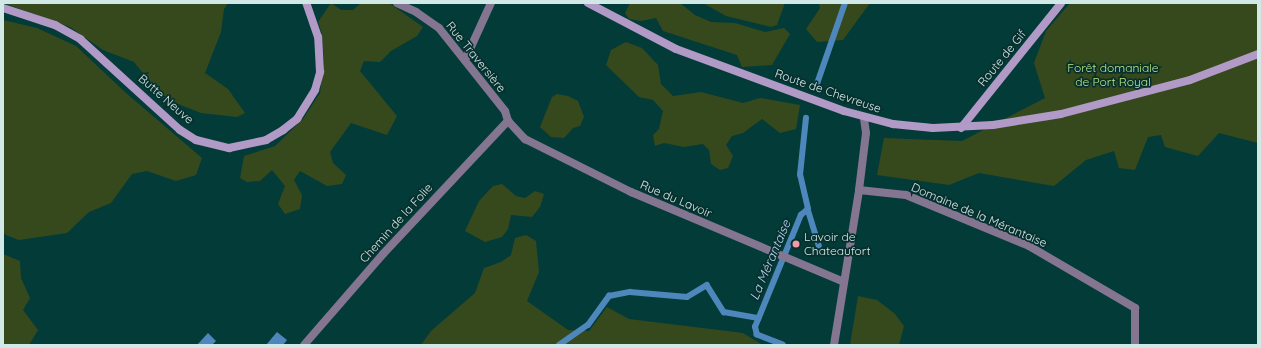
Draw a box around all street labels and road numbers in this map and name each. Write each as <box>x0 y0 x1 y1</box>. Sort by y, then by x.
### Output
street label: Rue Traversière <box>443 19 509 95</box>
street label: Route de Gif <box>975 27 1029 89</box>
street label: Route de Chevreuse <box>773 66 883 116</box>
street label: Butte Neuve <box>136 71 196 127</box>
street label: Rue du Lavoir <box>638 177 714 221</box>
street label: Chemin de la Folie <box>357 180 435 266</box>
street label: Domaine de la Mérantaise <box>909 180 1049 250</box>

